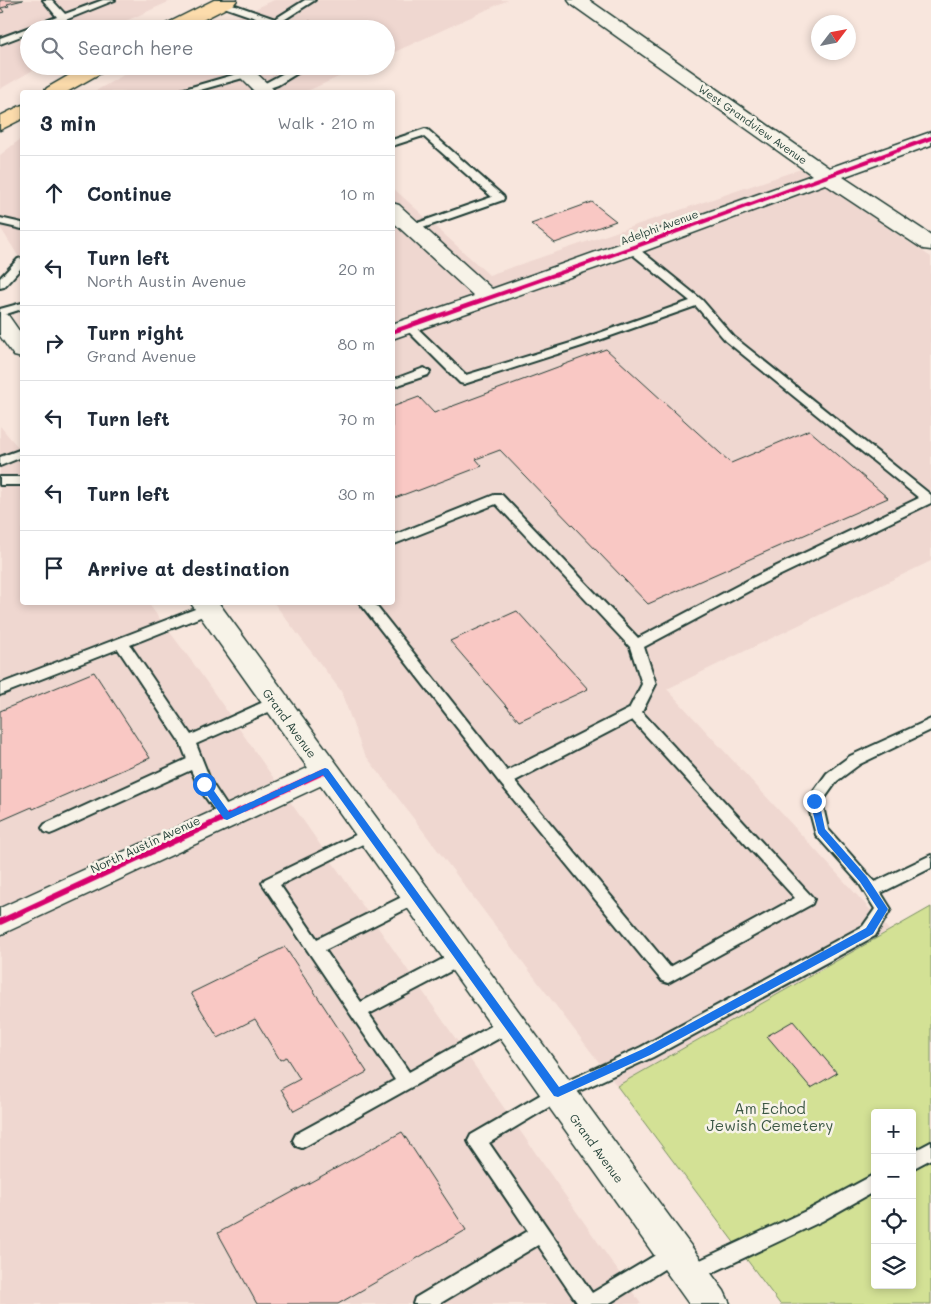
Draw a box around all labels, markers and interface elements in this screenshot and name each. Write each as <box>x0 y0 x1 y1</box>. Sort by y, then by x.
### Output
north arrow <box>811 15 856 60</box>
search box <box>20 20 395 75</box>
icon: search <box>38 34 66 62</box>
text: Search here <box>78 35 194 60</box>
street label: West Grandview Avenue <box>695 81 811 167</box>
text: 3 min <box>40 109 96 136</box>
text: Walk · 210 m <box>277 112 375 133</box>
icon: ahead <box>40 179 68 207</box>
text: Continue <box>87 181 172 206</box>
text: 10 m <box>340 183 375 204</box>
street label: Adelphi Avenue <box>618 206 700 248</box>
text: Turn left <box>87 245 170 270</box>
icon: left <box>40 254 68 282</box>
text: 20 m <box>338 258 375 279</box>
text: North Austin Avenue <box>87 270 246 291</box>
text: Turn right <box>87 320 184 345</box>
icon: right <box>40 329 68 357</box>
text: 80 m <box>338 333 375 354</box>
text: Grand Avenue <box>87 345 196 366</box>
icon: left <box>40 404 68 432</box>
text: Turn left <box>87 406 170 431</box>
text: 70 m <box>338 408 375 429</box>
icon: left <box>40 479 68 507</box>
text: Turn left <box>87 481 170 506</box>
text: 30 m <box>338 483 375 504</box>
icon: arrive <box>40 554 68 582</box>
text: Arrive at destination <box>87 556 290 581</box>
street label: Grand Avenue <box>259 685 321 761</box>
route start <box>193 773 216 796</box>
route end <box>803 790 826 813</box>
street label: North Austin Avenue <box>87 811 203 877</box>
park label: Am Echod Jewish Cemetery <box>707 1098 834 1135</box>
map controls <box>871 1109 916 1289</box>
button: + <box>871 1109 916 1154</box>
street label: Grand Avenue <box>566 1110 628 1186</box>
button: − <box>871 1154 916 1199</box>
button: locate <box>871 1199 916 1244</box>
button: layers <box>871 1244 916 1289</box>

